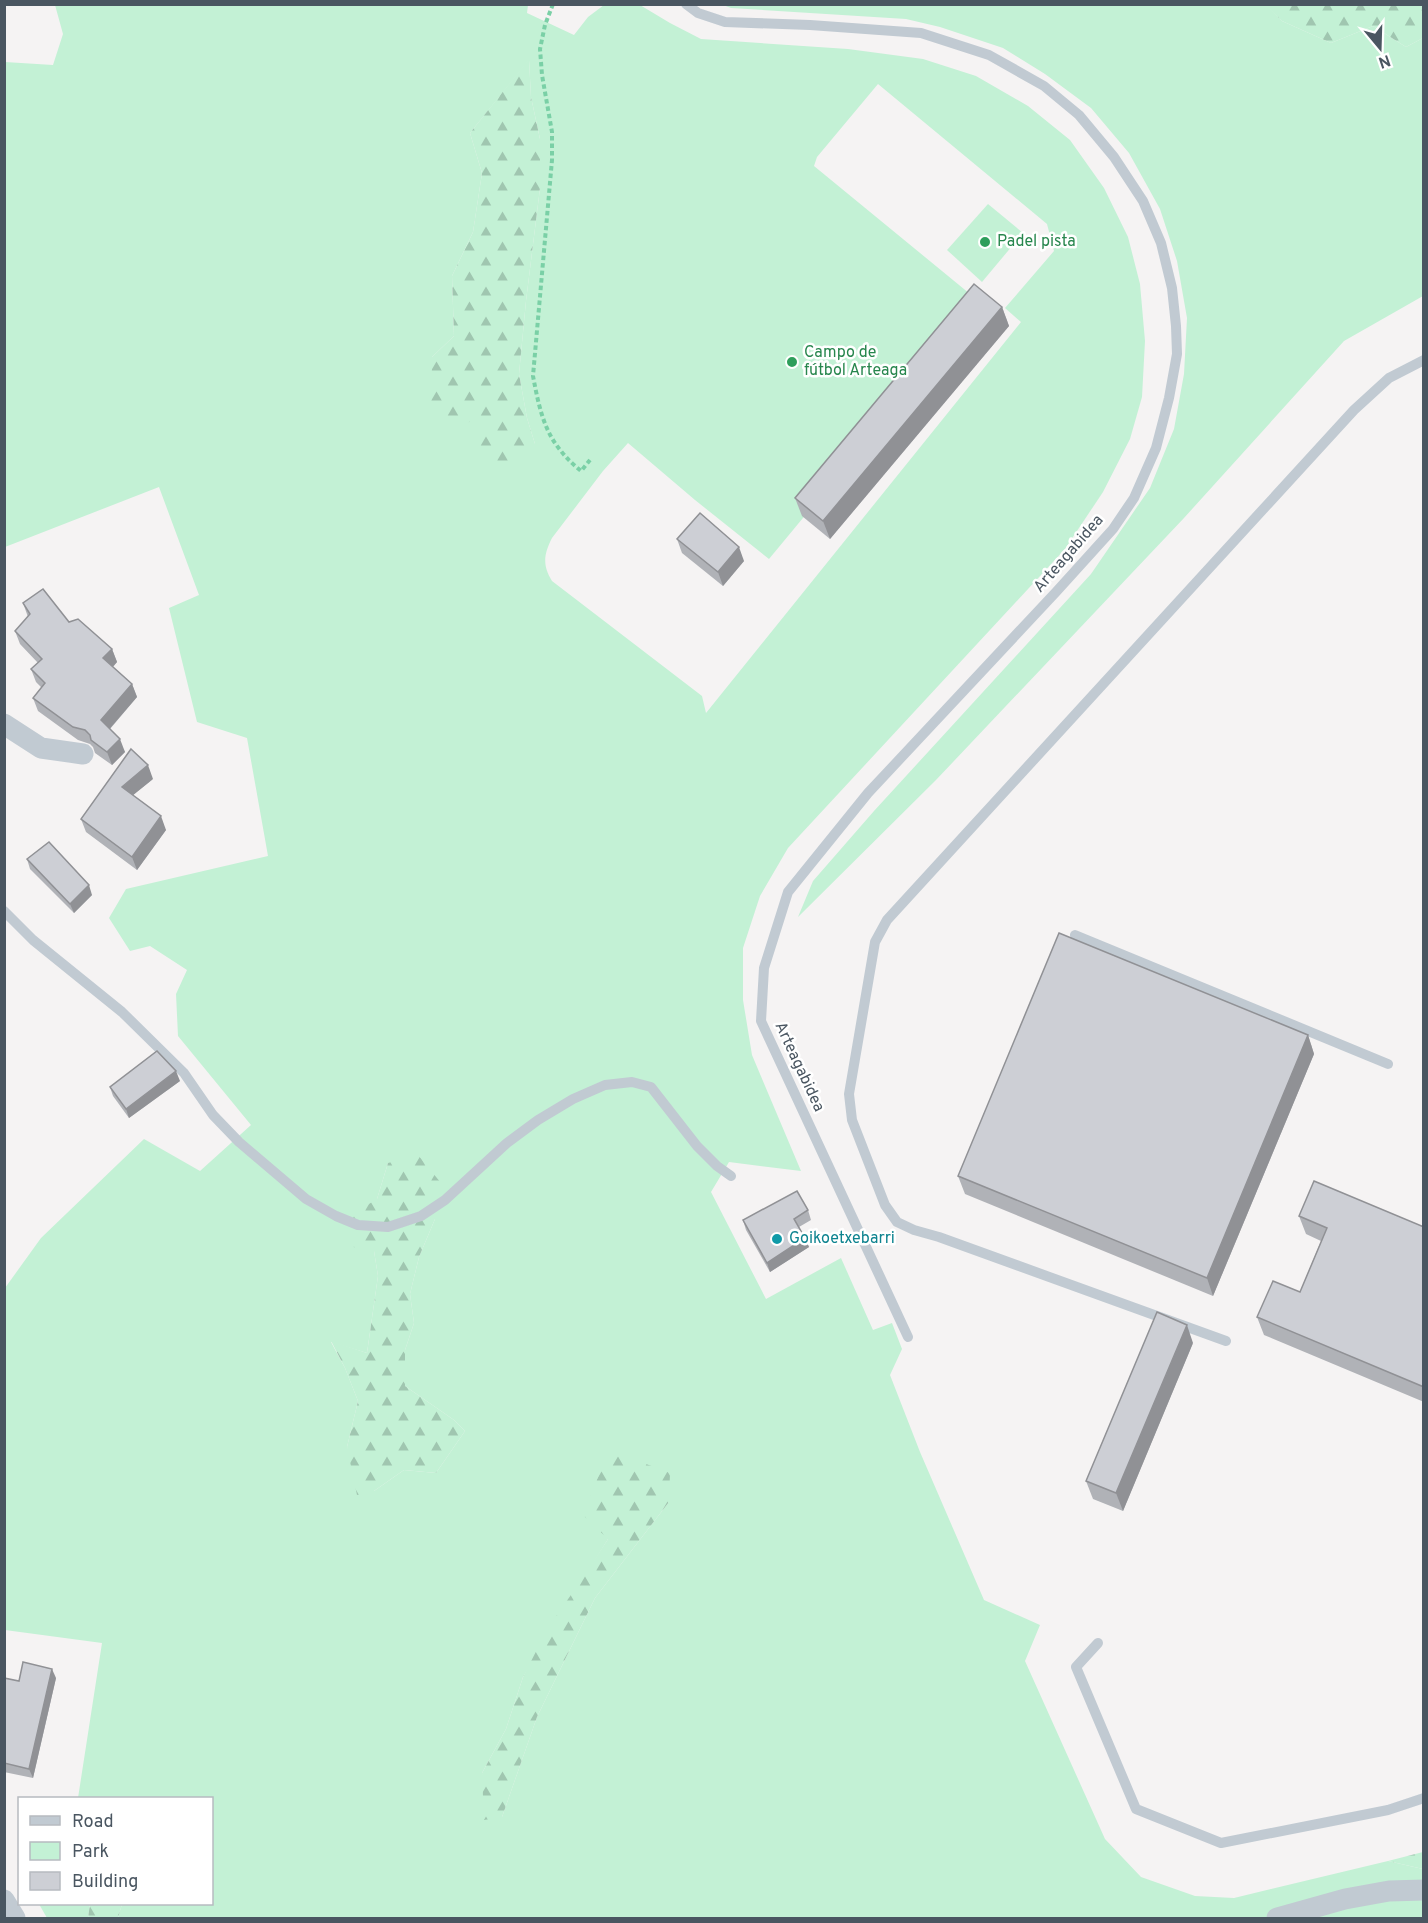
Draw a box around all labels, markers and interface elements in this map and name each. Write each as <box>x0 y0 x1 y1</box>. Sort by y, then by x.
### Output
north arrow <box>1350 18 1410 78</box>
text: N <box>1376 49 1393 72</box>
place label: Padel pista <box>997 232 1076 252</box>
marker: Padel pista <box>978 235 992 249</box>
place label: Campo de fútbol Arteaga <box>804 343 907 381</box>
marker: Campo de fútbol Arteaga <box>785 355 799 369</box>
street label: Arteagabidea <box>1030 511 1108 597</box>
street label: Arteagabidea <box>769 1019 829 1115</box>
place label: Goikoetxebarri <box>789 1229 895 1249</box>
marker: Goikoetxebarri <box>770 1232 784 1246</box>
legend <box>18 1797 213 1905</box>
text: Road <box>72 1811 114 1834</box>
text: Park <box>72 1841 109 1864</box>
text: Building <box>72 1871 138 1894</box>

